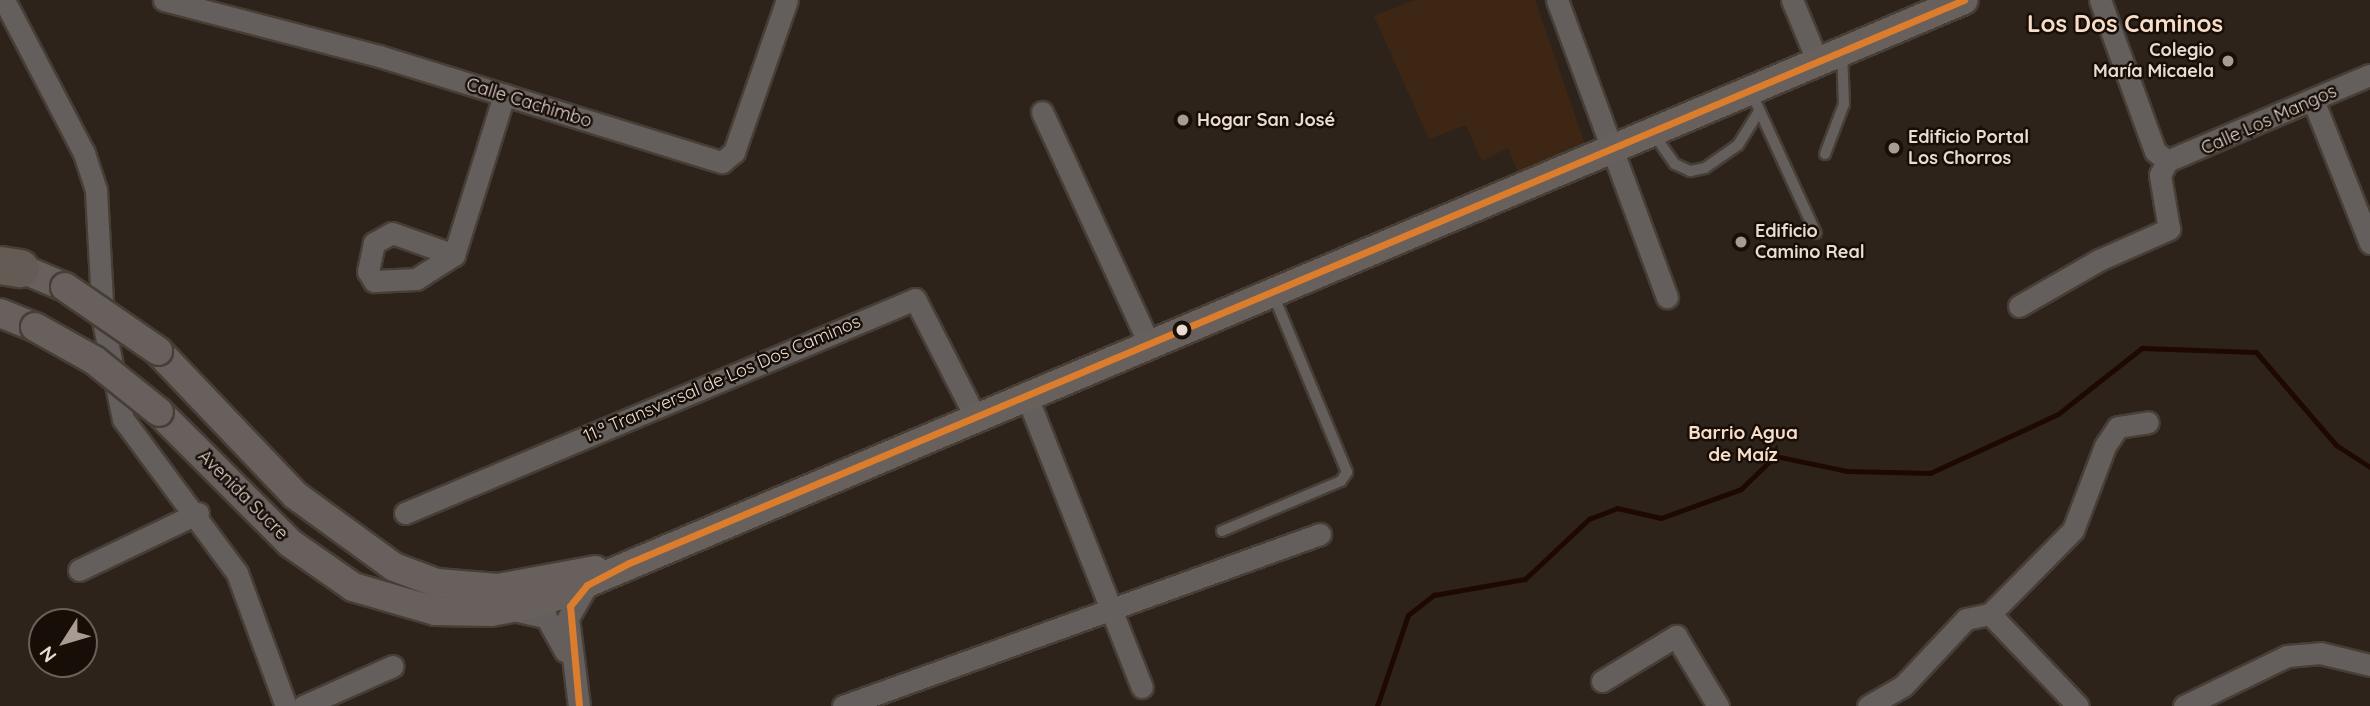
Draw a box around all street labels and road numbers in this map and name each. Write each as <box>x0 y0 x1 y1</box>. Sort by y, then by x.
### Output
street label: Calle Cachimbo <box>464 74 594 132</box>
street label: Calle Los Mangos <box>2198 80 2340 160</box>
street label: 11.ª Transversal de Los Dos Caminos <box>580 311 864 447</box>
street label: Avenida Sucre <box>194 446 292 544</box>

